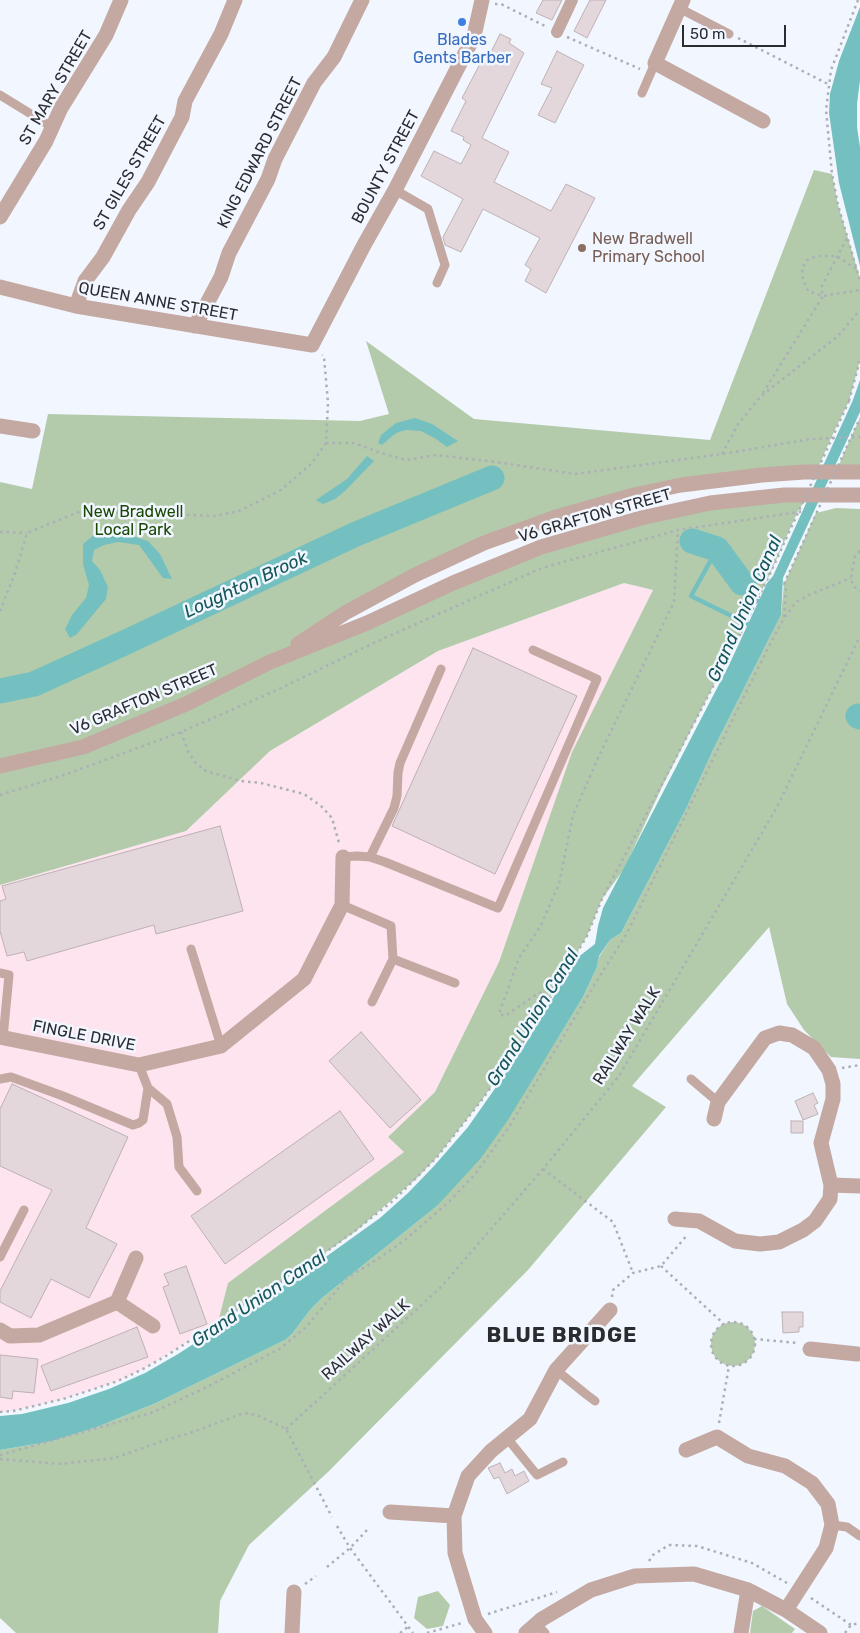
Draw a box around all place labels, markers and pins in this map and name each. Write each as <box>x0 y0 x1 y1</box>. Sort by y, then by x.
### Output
marker: Blades Gents Barber <box>456 16 468 28</box>
place label: Blades Gents Barber <box>413 30 511 68</box>
place label: New Bradwell Primary School <box>592 229 705 267</box>
marker: New Bradwell Primary School <box>576 242 588 254</box>

